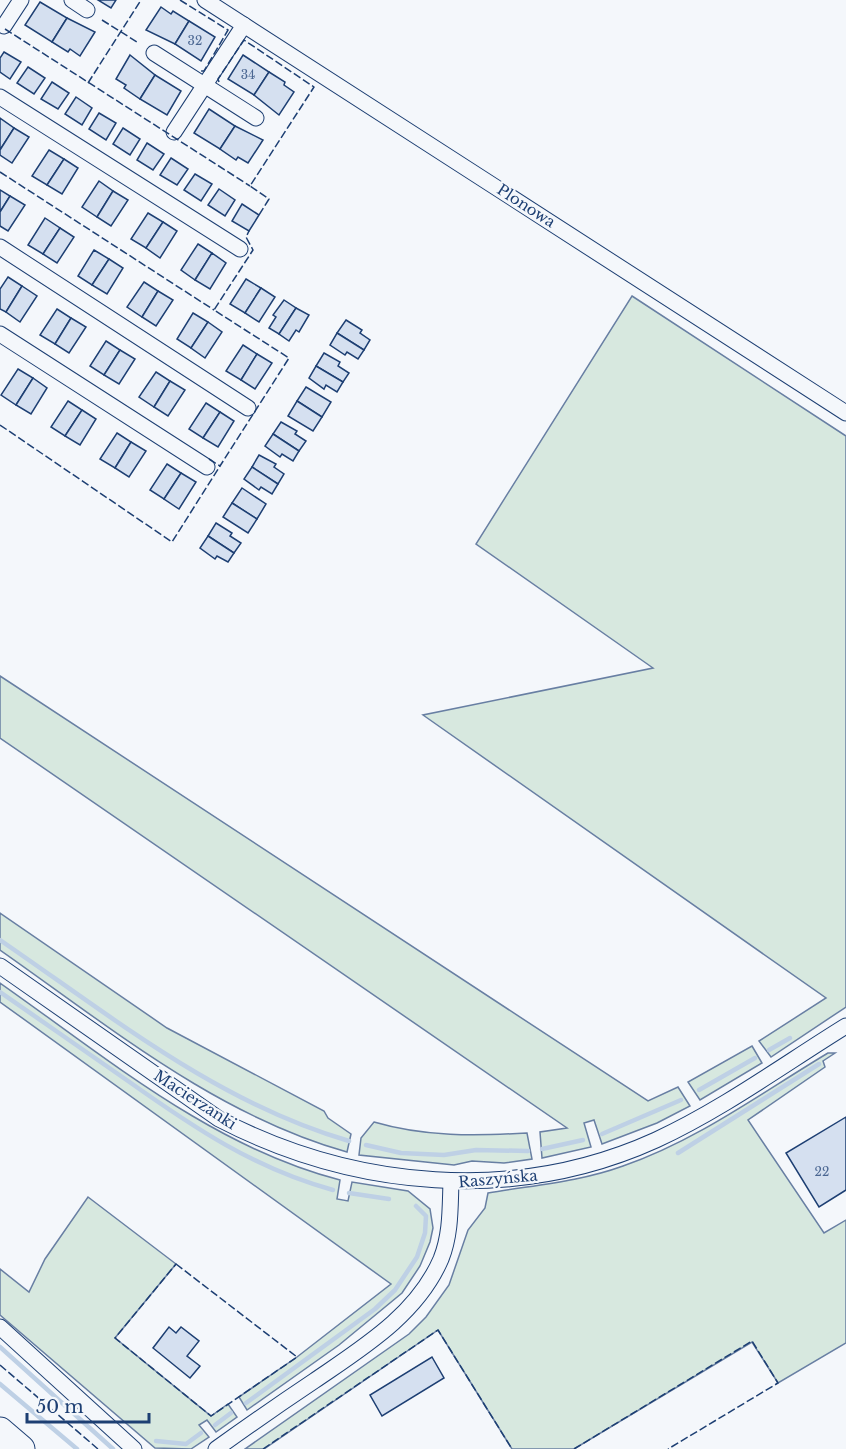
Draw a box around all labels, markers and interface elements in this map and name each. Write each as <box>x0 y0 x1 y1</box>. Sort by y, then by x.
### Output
house number: 32 <box>188 33 202 48</box>
house number: 34 <box>241 67 255 82</box>
street label: Plonowa <box>494 180 560 232</box>
street label: Macierzanki <box>150 1066 240 1133</box>
house number: 22 <box>815 1164 829 1179</box>
street label: Raszyńska <box>457 1166 539 1191</box>
scale bar <box>27 1386 148 1424</box>
text: 50 m <box>36 1396 84 1418</box>

